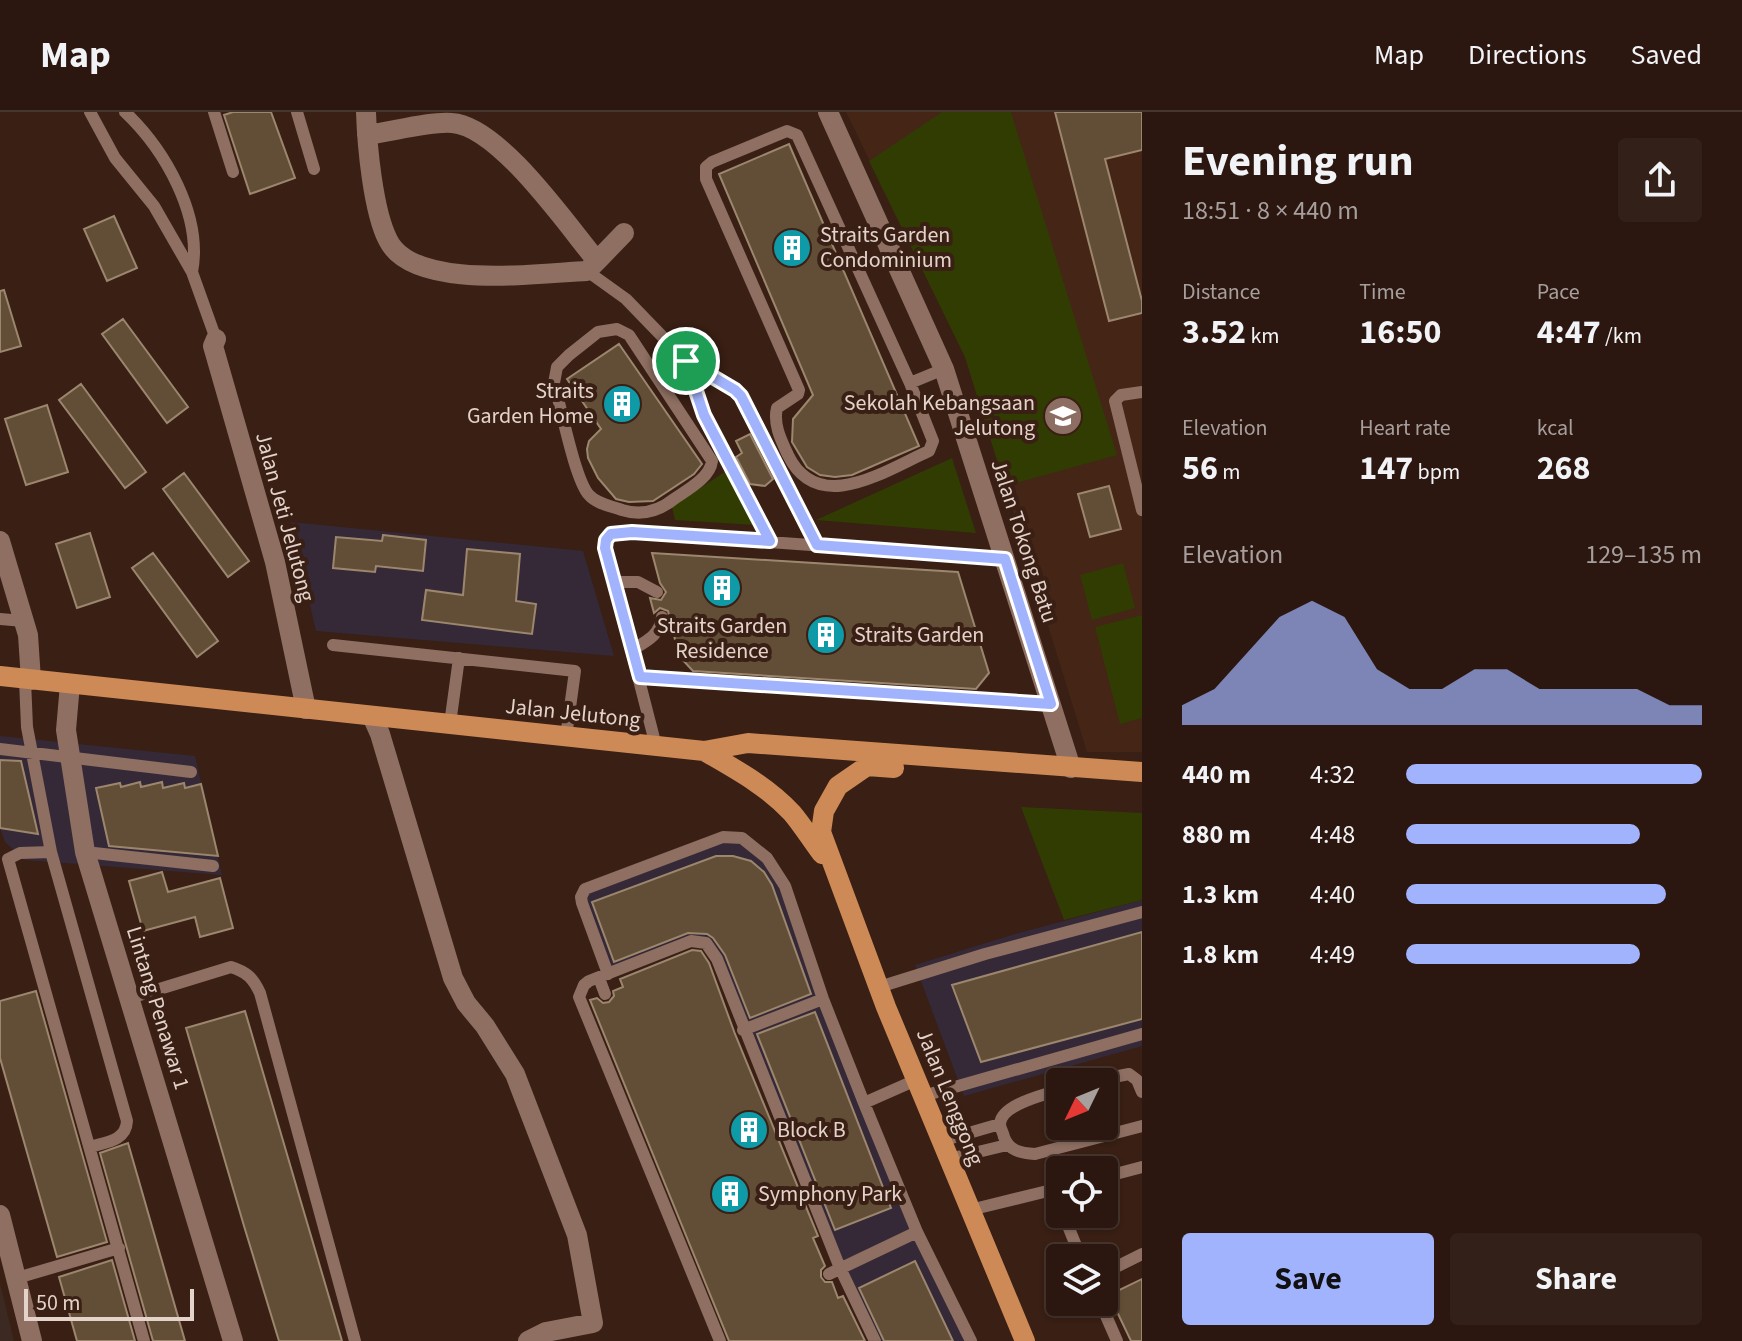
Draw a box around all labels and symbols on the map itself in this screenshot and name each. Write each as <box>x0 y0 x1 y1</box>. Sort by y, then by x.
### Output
place label: Straits Garden Condominium <box>820 219 952 276</box>
building icon: Straits Garden Condominium <box>771 227 813 269</box>
pin <box>652 327 720 395</box>
place label: Straits Garden Home <box>467 375 594 432</box>
building icon: Straits Garden Home <box>601 383 643 425</box>
place label: Sekolah Kebangsaan Jelutong <box>844 387 1035 444</box>
school or university icon: Sekolah Kebangsaan Jelutong <box>1042 395 1084 437</box>
street label: Jalan Jeti Jelutong <box>247 429 323 605</box>
street label: Jalan Tokong Batu <box>983 455 1065 627</box>
building icon: Straits Garden Residence <box>701 567 743 609</box>
place label: Straits Garden Residence <box>657 610 787 667</box>
building icon: Straits Garden <box>805 614 847 656</box>
place label: Straits Garden <box>854 619 984 651</box>
street label: Jalan Jelutong <box>504 690 642 736</box>
street label: Lintang Penawar 1 <box>118 922 198 1094</box>
street label: Jalan Lenggong <box>908 1024 992 1170</box>
north arrow <box>1046 1068 1118 1140</box>
building icon: Block B <box>728 1109 770 1151</box>
place label: Block B <box>777 1114 846 1146</box>
building icon: Symphony Park <box>709 1173 751 1215</box>
place label: Symphony Park <box>758 1178 902 1210</box>
scale bar <box>24 1285 194 1321</box>

